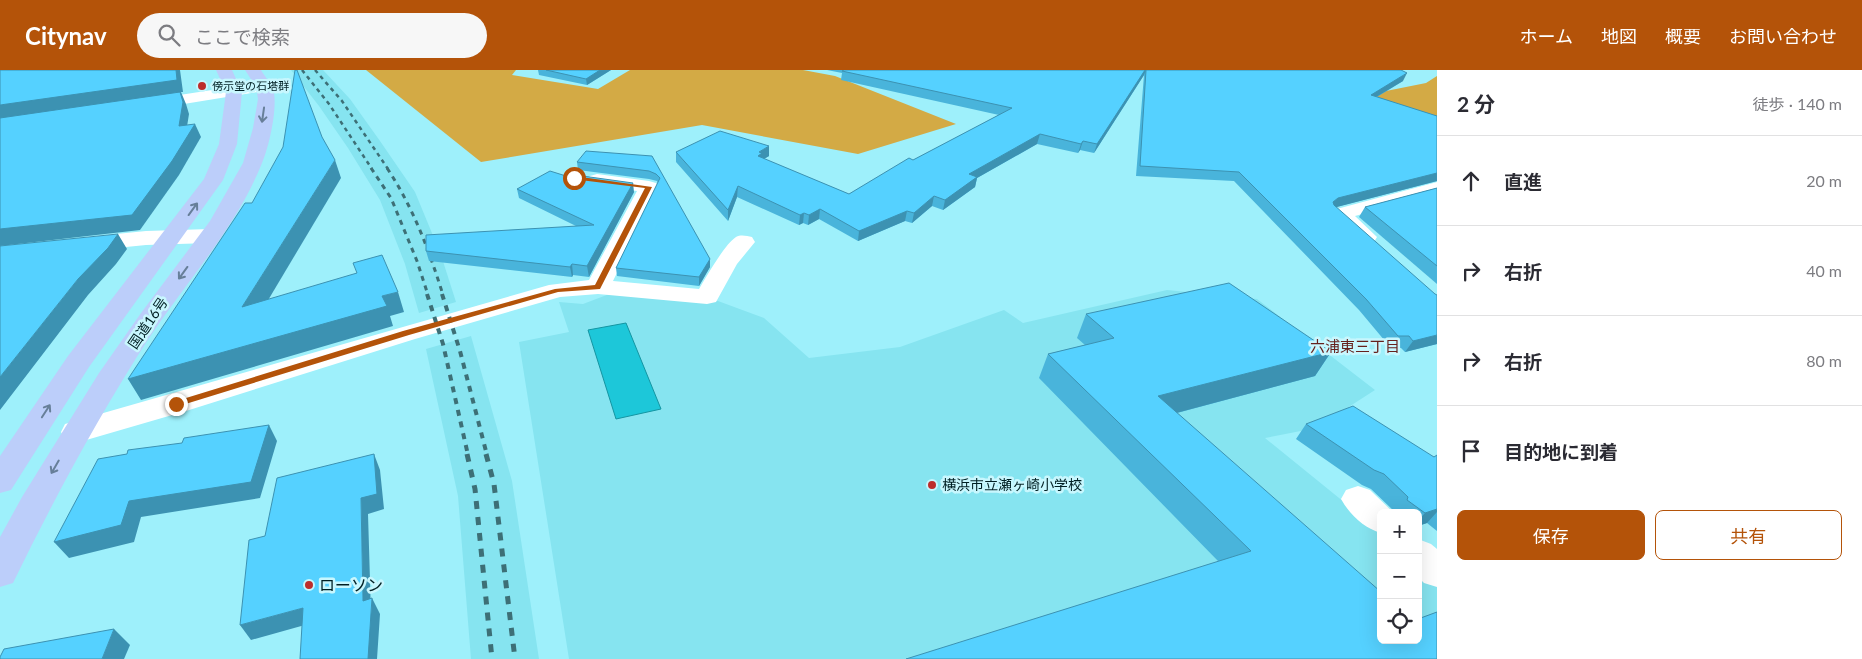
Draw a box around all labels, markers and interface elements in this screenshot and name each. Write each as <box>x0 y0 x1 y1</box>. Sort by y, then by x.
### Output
search box <box>137 13 487 58</box>
text: Citynav <box>25 21 107 50</box>
icon: search <box>155 21 183 49</box>
text: ここで検索 <box>195 25 290 48</box>
text: ホーム <box>1520 25 1573 47</box>
text: 地図 <box>1601 25 1637 47</box>
text: 概要 <box>1665 25 1701 47</box>
text: お問い合わせ <box>1729 25 1837 47</box>
place label: 傍示堂の石塔群 <box>212 79 289 92</box>
marker: 傍示堂の石塔群 <box>196 80 208 92</box>
text: 2 分 <box>1457 91 1495 116</box>
text: 徒歩 · 140 m <box>1753 94 1842 113</box>
one-way arrow <box>258 107 268 123</box>
route start <box>563 167 586 190</box>
icon: ahead <box>1457 167 1485 195</box>
text: 直進 <box>1504 170 1542 193</box>
text: 20 m <box>1806 171 1842 190</box>
one-way arrow <box>188 202 198 216</box>
icon: right <box>1457 257 1485 285</box>
text: 右折 <box>1504 260 1542 283</box>
text: 40 m <box>1806 261 1842 280</box>
one-way arrow <box>178 266 188 280</box>
street label: 国道16号 <box>124 294 171 352</box>
district label: 六浦東三丁目 <box>1310 337 1400 355</box>
icon: right <box>1457 347 1485 375</box>
text: 右折 <box>1504 350 1542 373</box>
text: 80 m <box>1806 351 1842 370</box>
route end <box>165 393 188 416</box>
one-way arrow <box>41 404 51 418</box>
icon: arrive <box>1457 437 1485 465</box>
text: 目的地に到着 <box>1504 440 1618 463</box>
one-way arrow <box>50 459 60 474</box>
place label: 横浜市立瀬ヶ崎小学校 <box>942 476 1082 493</box>
marker: 横浜市立瀬ヶ崎小学校 <box>926 479 938 491</box>
map controls <box>1377 509 1422 644</box>
button: + <box>1377 509 1422 554</box>
button: 保存 <box>1457 510 1645 560</box>
button: 共有 <box>1655 510 1842 560</box>
button: − <box>1377 554 1422 599</box>
place label: ローソン <box>319 575 383 594</box>
marker: ローソン <box>303 579 315 591</box>
button: locate <box>1377 599 1422 644</box>

